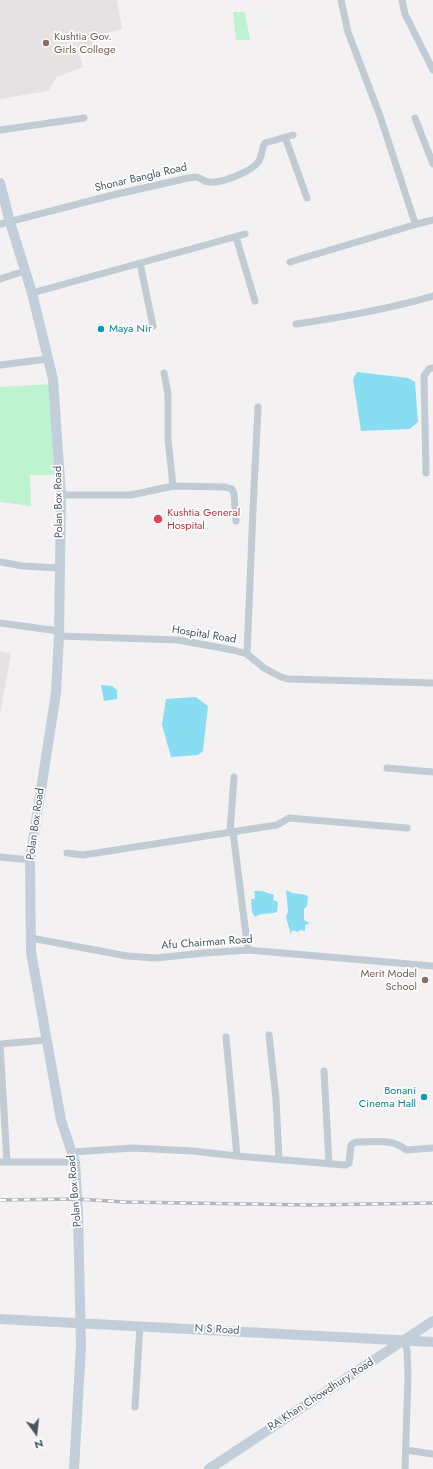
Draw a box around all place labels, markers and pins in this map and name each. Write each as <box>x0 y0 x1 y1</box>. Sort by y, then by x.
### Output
place label: Kushtia Gov. Girls College <box>54 30 116 56</box>
marker: Kushtia Gov. Girls College <box>41 38 51 48</box>
place label: Maya Nir <box>109 322 152 336</box>
marker: Maya Nir <box>96 324 106 334</box>
place label: Kushtia General Hospital <box>167 506 240 532</box>
marker: Kushtia General Hospital <box>152 513 164 525</box>
place label: Merit Model School <box>360 967 417 993</box>
marker: Merit Model School <box>420 975 430 985</box>
place label: Bonani Cinema Hall <box>359 1084 416 1110</box>
marker: Bonani Cinema Hall <box>419 1092 429 1102</box>

